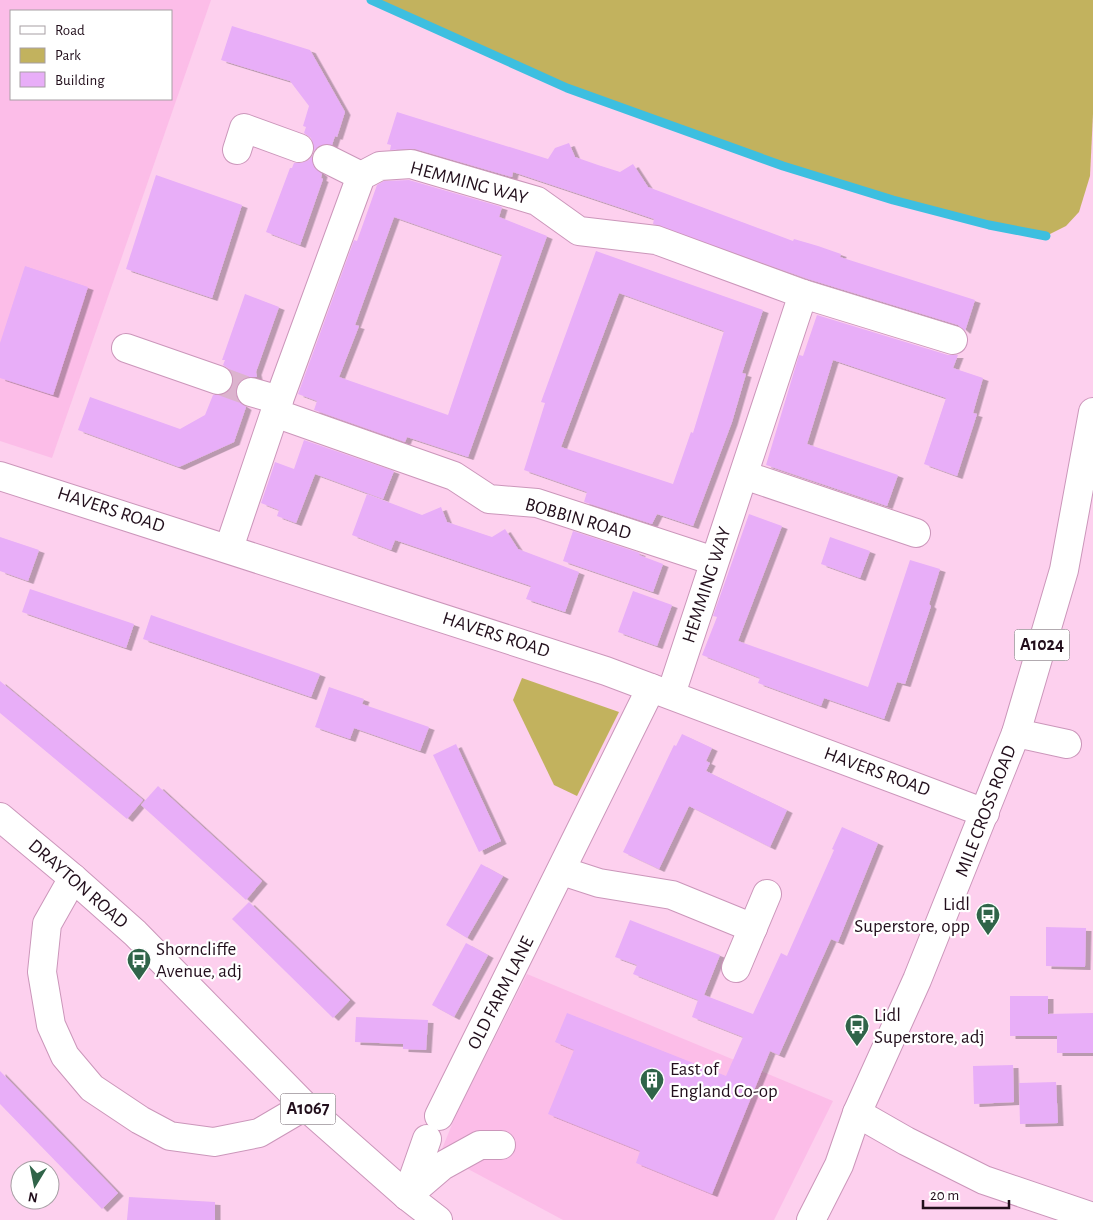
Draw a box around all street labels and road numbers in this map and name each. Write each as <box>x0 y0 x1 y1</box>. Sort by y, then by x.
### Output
street label: HEMMING WAY <box>408 158 530 208</box>
street label: HAVERS ROAD <box>55 484 167 536</box>
street label: BOBBIN ROAD <box>523 495 633 543</box>
street label: HEMMING WAY <box>679 524 735 646</box>
street label: HAVERS ROAD <box>440 609 552 661</box>
road number: A1024 <box>1014 630 1070 660</box>
street label: MILE CROSS ROAD <box>952 743 1020 879</box>
street label: HAVERS ROAD <box>821 744 933 800</box>
street label: DRAYTON ROAD <box>25 836 131 932</box>
street label: OLD FARM LANE <box>464 934 538 1052</box>
road number: A1067 <box>280 1094 336 1124</box>

